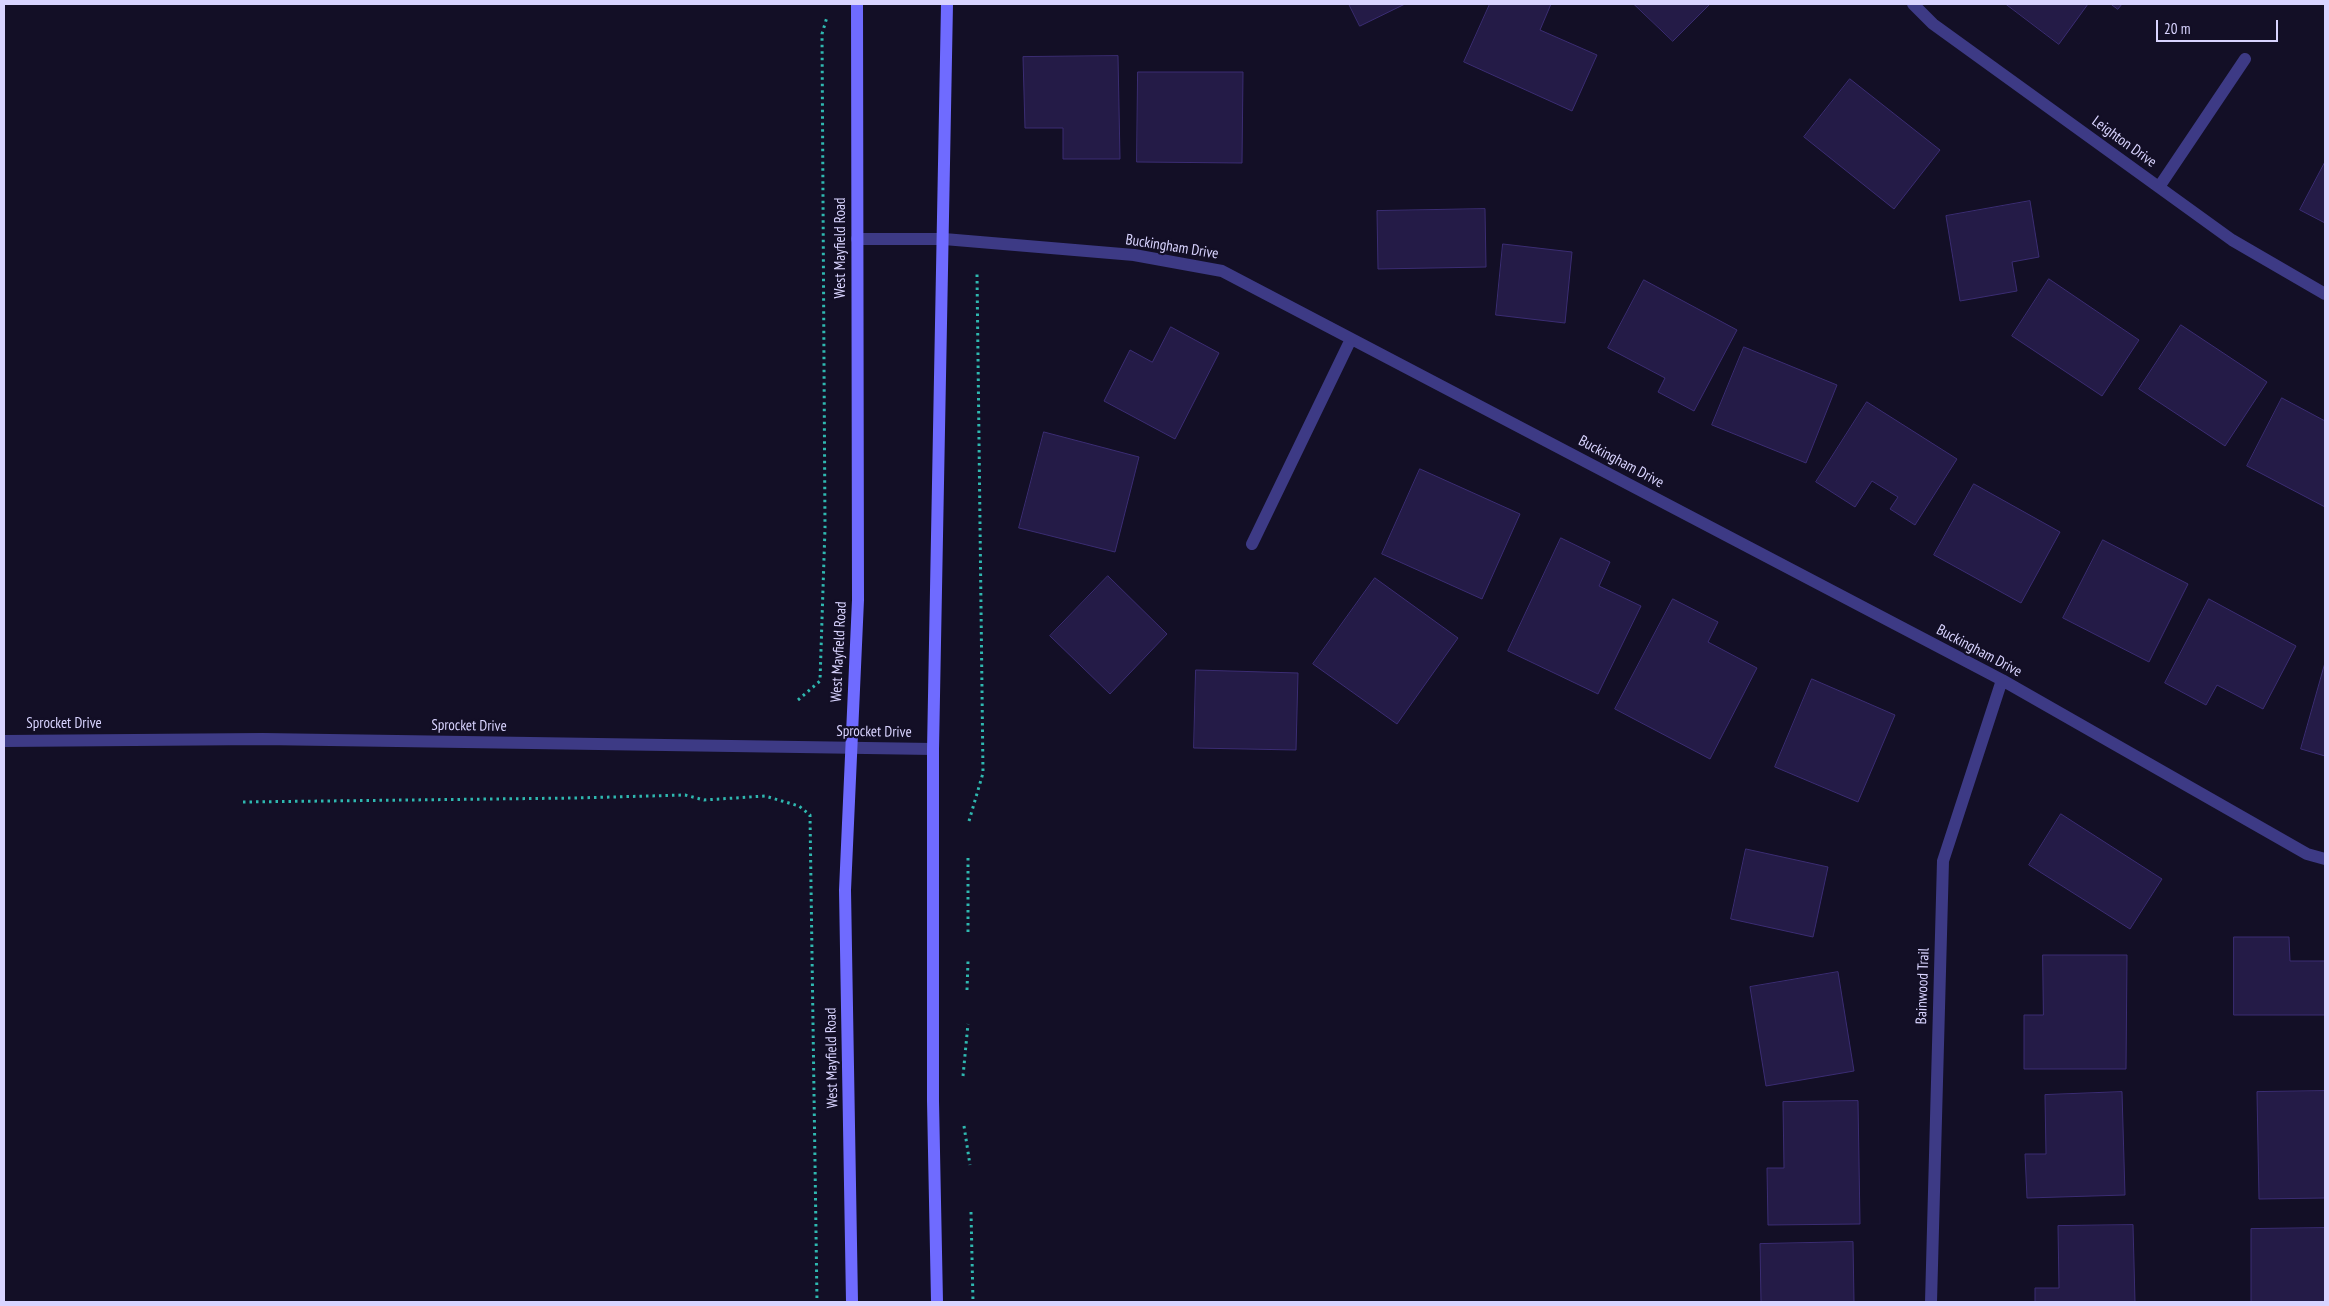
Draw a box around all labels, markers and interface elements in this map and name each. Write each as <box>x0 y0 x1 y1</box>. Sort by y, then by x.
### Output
scale bar <box>2159 10 2282 42</box>
text: 20 m <box>2164 19 2190 38</box>
street label: Leighton Drive <box>2088 113 2160 171</box>
street label: West Mayfield Road <box>832 198 850 298</box>
street label: Buckingham Drive <box>1124 231 1220 263</box>
street label: Buckingham Drive <box>1575 432 1667 492</box>
street label: West Mayfield Road <box>827 601 851 703</box>
street label: Buckingham Drive <box>1933 621 2025 681</box>
street label: Sprocket Drive <box>26 715 102 733</box>
street label: Sprocket Drive <box>431 716 507 736</box>
street label: Sprocket Drive <box>836 722 912 742</box>
street label: Bainwood Trail <box>1913 947 1933 1025</box>
street label: West Mayfield Road <box>822 1007 842 1109</box>

